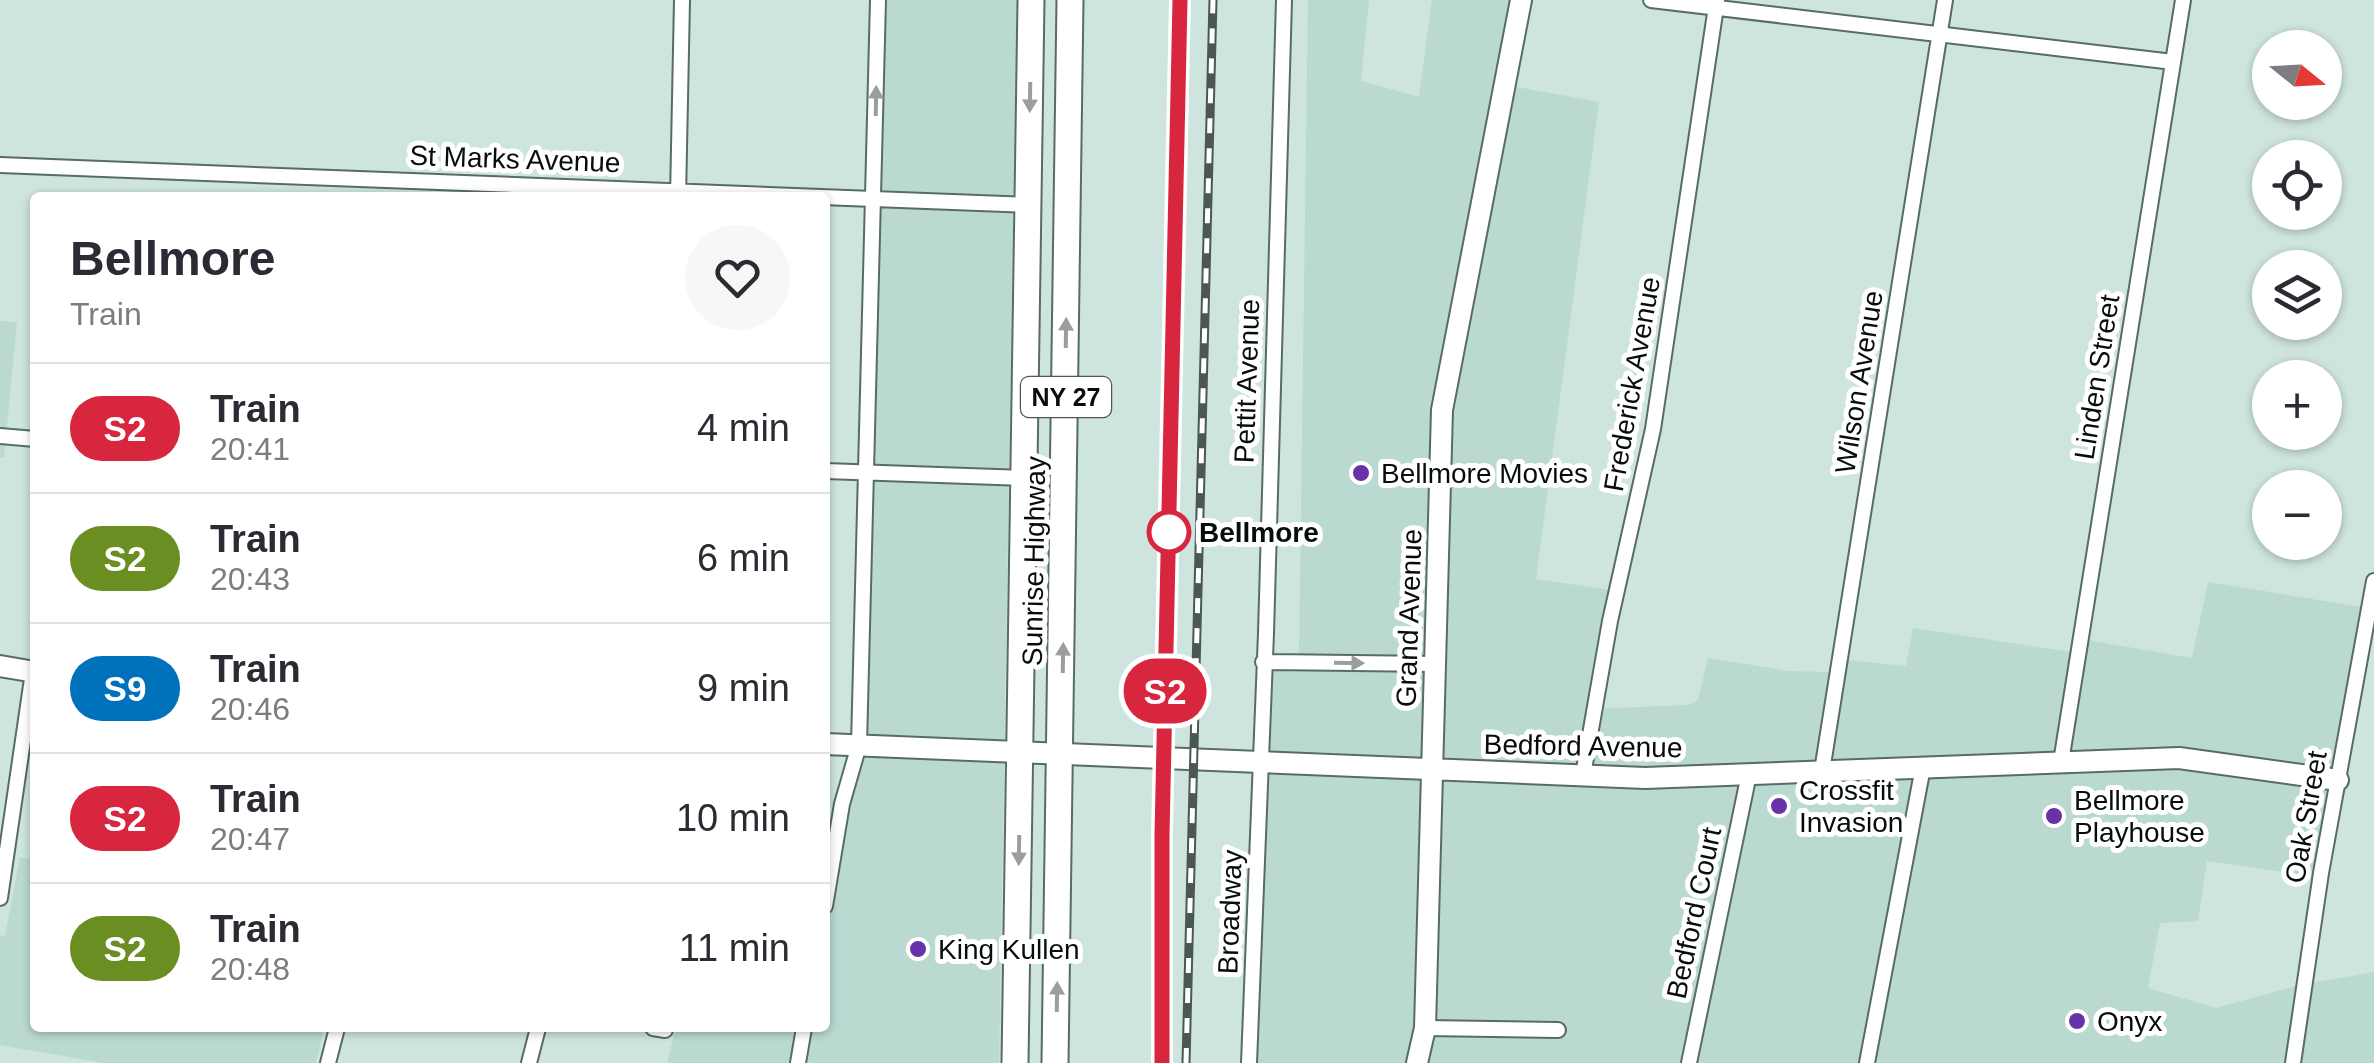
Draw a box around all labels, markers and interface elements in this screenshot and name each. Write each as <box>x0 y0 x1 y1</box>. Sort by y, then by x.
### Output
north arrow <box>2252 30 2342 120</box>
map controls <box>2252 30 2342 560</box>
one-way arrow <box>1022 82 1038 114</box>
one-way arrow <box>868 84 884 116</box>
street label: St Marks Avenue <box>409 140 621 178</box>
button: locate <box>2252 140 2342 230</box>
button: heart <box>685 225 790 330</box>
text: Bellmore <box>70 232 275 285</box>
button: layers <box>2252 250 2342 340</box>
street label: Frederick Avenue <box>1598 274 1666 494</box>
street label: Wilson Avenue <box>1829 288 1889 476</box>
street label: Linden Street <box>2069 292 2125 462</box>
text: Train <box>70 296 142 332</box>
street label: Pettit Avenue <box>1229 298 1265 464</box>
one-way arrow <box>1059 316 1075 348</box>
button: + <box>2252 360 2342 450</box>
road number: NY 27 <box>1021 377 1111 417</box>
text: Train <box>210 388 301 430</box>
text: 4 min <box>697 407 790 449</box>
text: S2 <box>104 409 146 448</box>
text: 20:41 <box>210 431 290 467</box>
street label: Sunrise Highway <box>1017 456 1051 666</box>
place label: Bellmore Movies <box>1381 458 1588 489</box>
marker: Bellmore Movies <box>1350 462 1372 484</box>
button: − <box>2252 470 2342 560</box>
marker: Bellmore <box>1148 511 1190 553</box>
place label: Bellmore <box>1199 517 1319 548</box>
text: Train <box>210 518 301 560</box>
street label: Grand Avenue <box>1390 528 1428 708</box>
text: 6 min <box>697 537 790 579</box>
text: S2 <box>104 539 146 578</box>
text: 20:43 <box>210 561 290 597</box>
one-way arrow <box>1055 641 1071 673</box>
text: Train <box>210 648 301 690</box>
one-way arrow <box>1333 655 1365 671</box>
line badge: S2 <box>1120 658 1210 724</box>
text: 9 min <box>697 667 790 709</box>
text: S9 <box>104 669 146 708</box>
text: S2 <box>1144 672 1186 711</box>
text: 20:46 <box>210 691 290 727</box>
street label: Bedford Avenue <box>1483 729 1683 763</box>
street label: Oak Street <box>2279 748 2333 886</box>
place label: Crossfit Invasion <box>1799 775 1903 838</box>
text: Train <box>210 778 301 820</box>
place label: Bellmore Playhouse <box>2074 785 2205 848</box>
marker: Crossfit Invasion <box>1768 795 1790 817</box>
text: 10 min <box>676 797 790 839</box>
text: S2 <box>104 799 146 838</box>
marker: Bellmore Playhouse <box>2043 805 2065 827</box>
text: 20:47 <box>210 821 290 857</box>
street label: Bedford Court <box>1661 824 1727 1001</box>
one-way arrow <box>1011 835 1027 867</box>
street label: Broadway <box>1212 849 1248 975</box>
text: Train <box>210 908 301 950</box>
text: 11 min <box>679 927 790 969</box>
text: S2 <box>104 929 146 968</box>
place label: King Kullen <box>938 934 1080 965</box>
marker: King Kullen <box>907 938 929 960</box>
text: 20:48 <box>210 951 290 987</box>
one-way arrow <box>1049 981 1065 1013</box>
place label: Onyx <box>2097 1006 2162 1037</box>
marker: Onyx <box>2066 1010 2088 1032</box>

